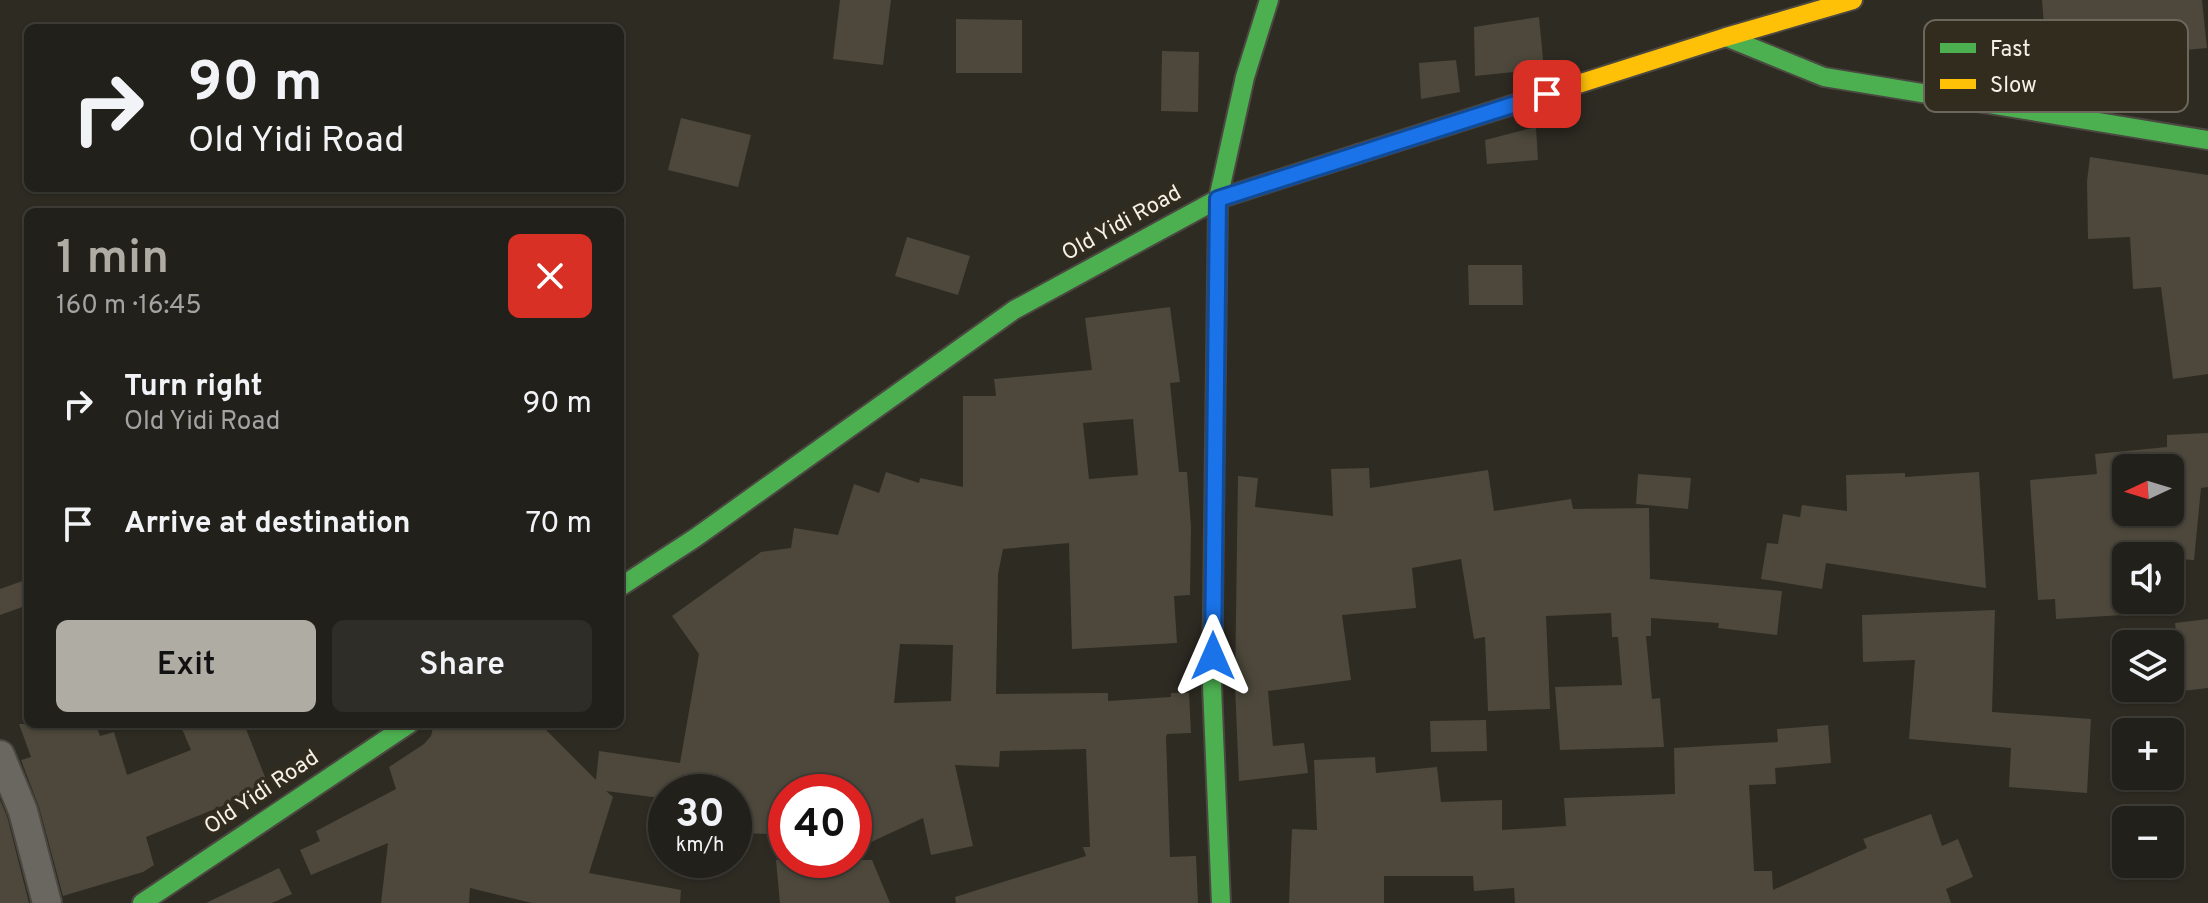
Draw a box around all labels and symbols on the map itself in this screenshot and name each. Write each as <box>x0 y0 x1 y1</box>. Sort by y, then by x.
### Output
legend <box>1924 20 2188 112</box>
text: Fast <box>1990 37 2031 64</box>
pin <box>1513 60 1581 128</box>
text: Slow <box>1990 73 2037 100</box>
street label: Old Yidi Road <box>1058 180 1186 268</box>
north arrow <box>2112 454 2184 526</box>
position arrow <box>1171 614 1255 698</box>
street label: Old Yidi Road <box>200 745 324 841</box>
speed limit sign: 40 <box>768 774 872 878</box>

